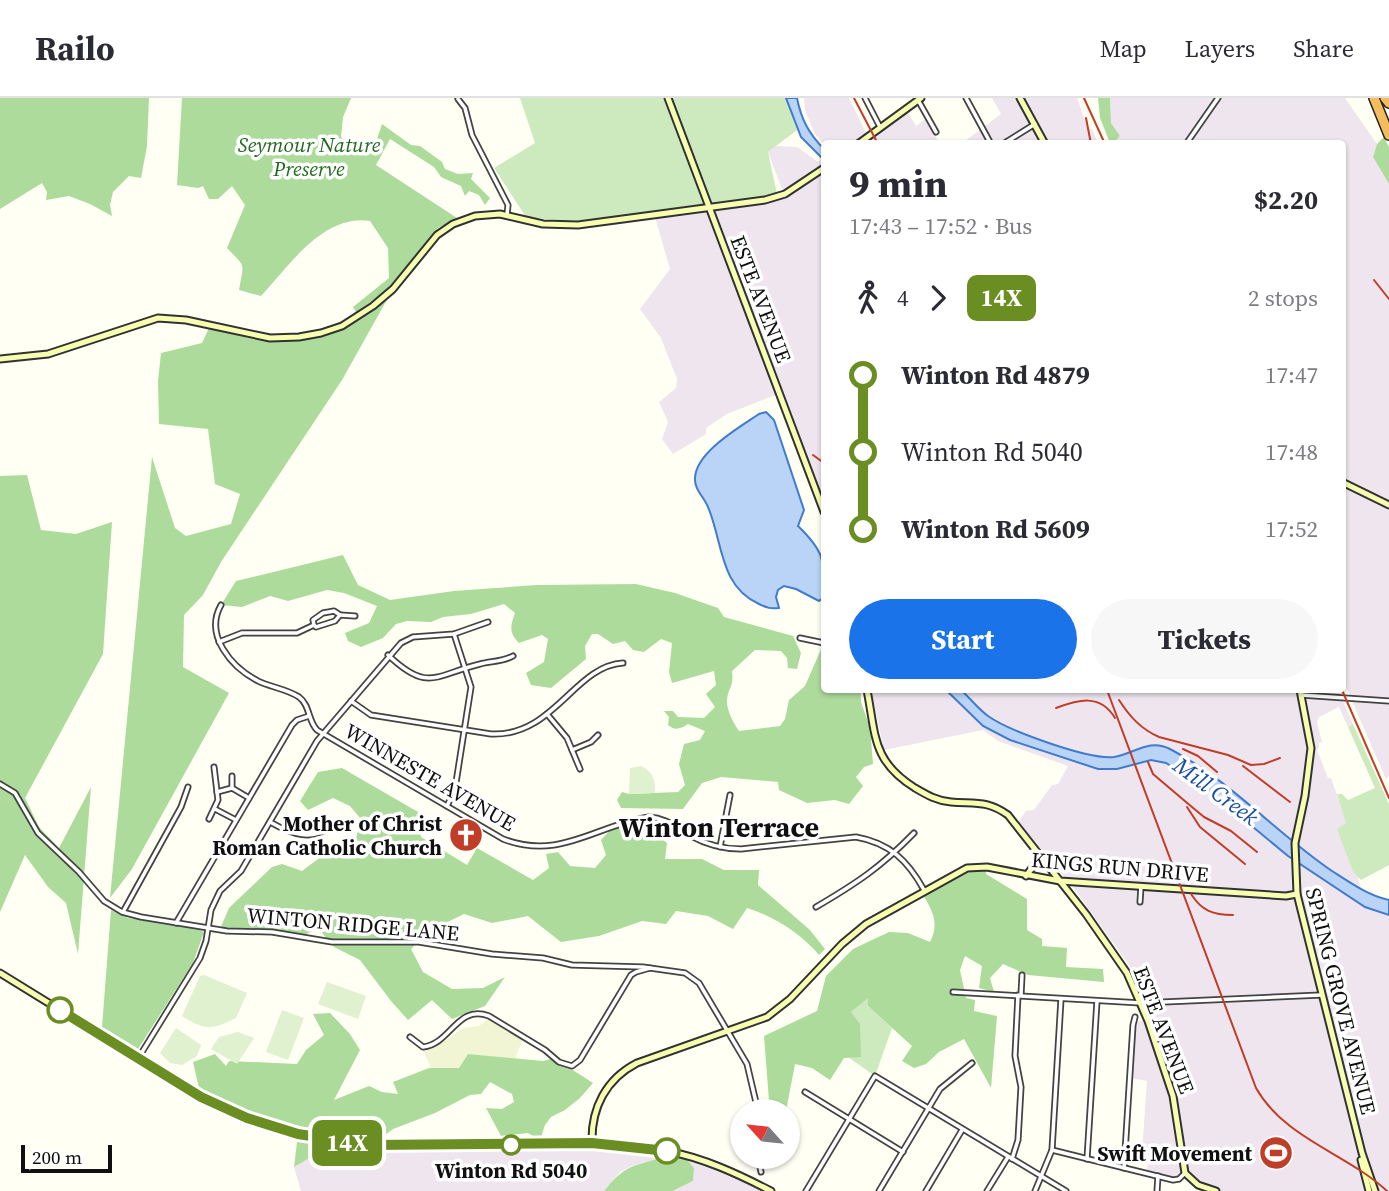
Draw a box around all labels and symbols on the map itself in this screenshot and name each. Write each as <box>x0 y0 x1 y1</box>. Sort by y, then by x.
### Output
park label: Seymour Nature Preserve <box>238 130 381 183</box>
street label: ESTE AVENUE <box>723 231 799 367</box>
street label: WINNESTE AVENUE <box>339 716 521 838</box>
water label: Mill Creek <box>1166 749 1265 833</box>
district label: Winton Terrace <box>619 808 819 846</box>
place label: Mother of Christ Roman Catholic Church <box>212 809 442 862</box>
church icon: Mother of Christ Roman Catholic Church <box>447 816 485 854</box>
street label: KINGS RUN DRIVE <box>1030 845 1210 889</box>
street label: SPRING GROVE AVENUE <box>1299 885 1383 1117</box>
street label: WINTON RIDGE LANE <box>246 900 460 948</box>
street label: ESTE AVENUE <box>1126 962 1202 1098</box>
unlabelled marker <box>47 997 73 1023</box>
north arrow <box>730 1099 800 1169</box>
line badge: 14X <box>307 1120 387 1166</box>
sports icon: Swift Movement <box>1257 1134 1295 1172</box>
marker: Winton Rd 5040 <box>501 1135 521 1155</box>
unlabelled marker <box>654 1138 680 1164</box>
place label: Swift Movement <box>1097 1139 1252 1168</box>
scale bar <box>21 1142 112 1174</box>
place label: Winton Rd 5040 <box>435 1156 587 1185</box>

